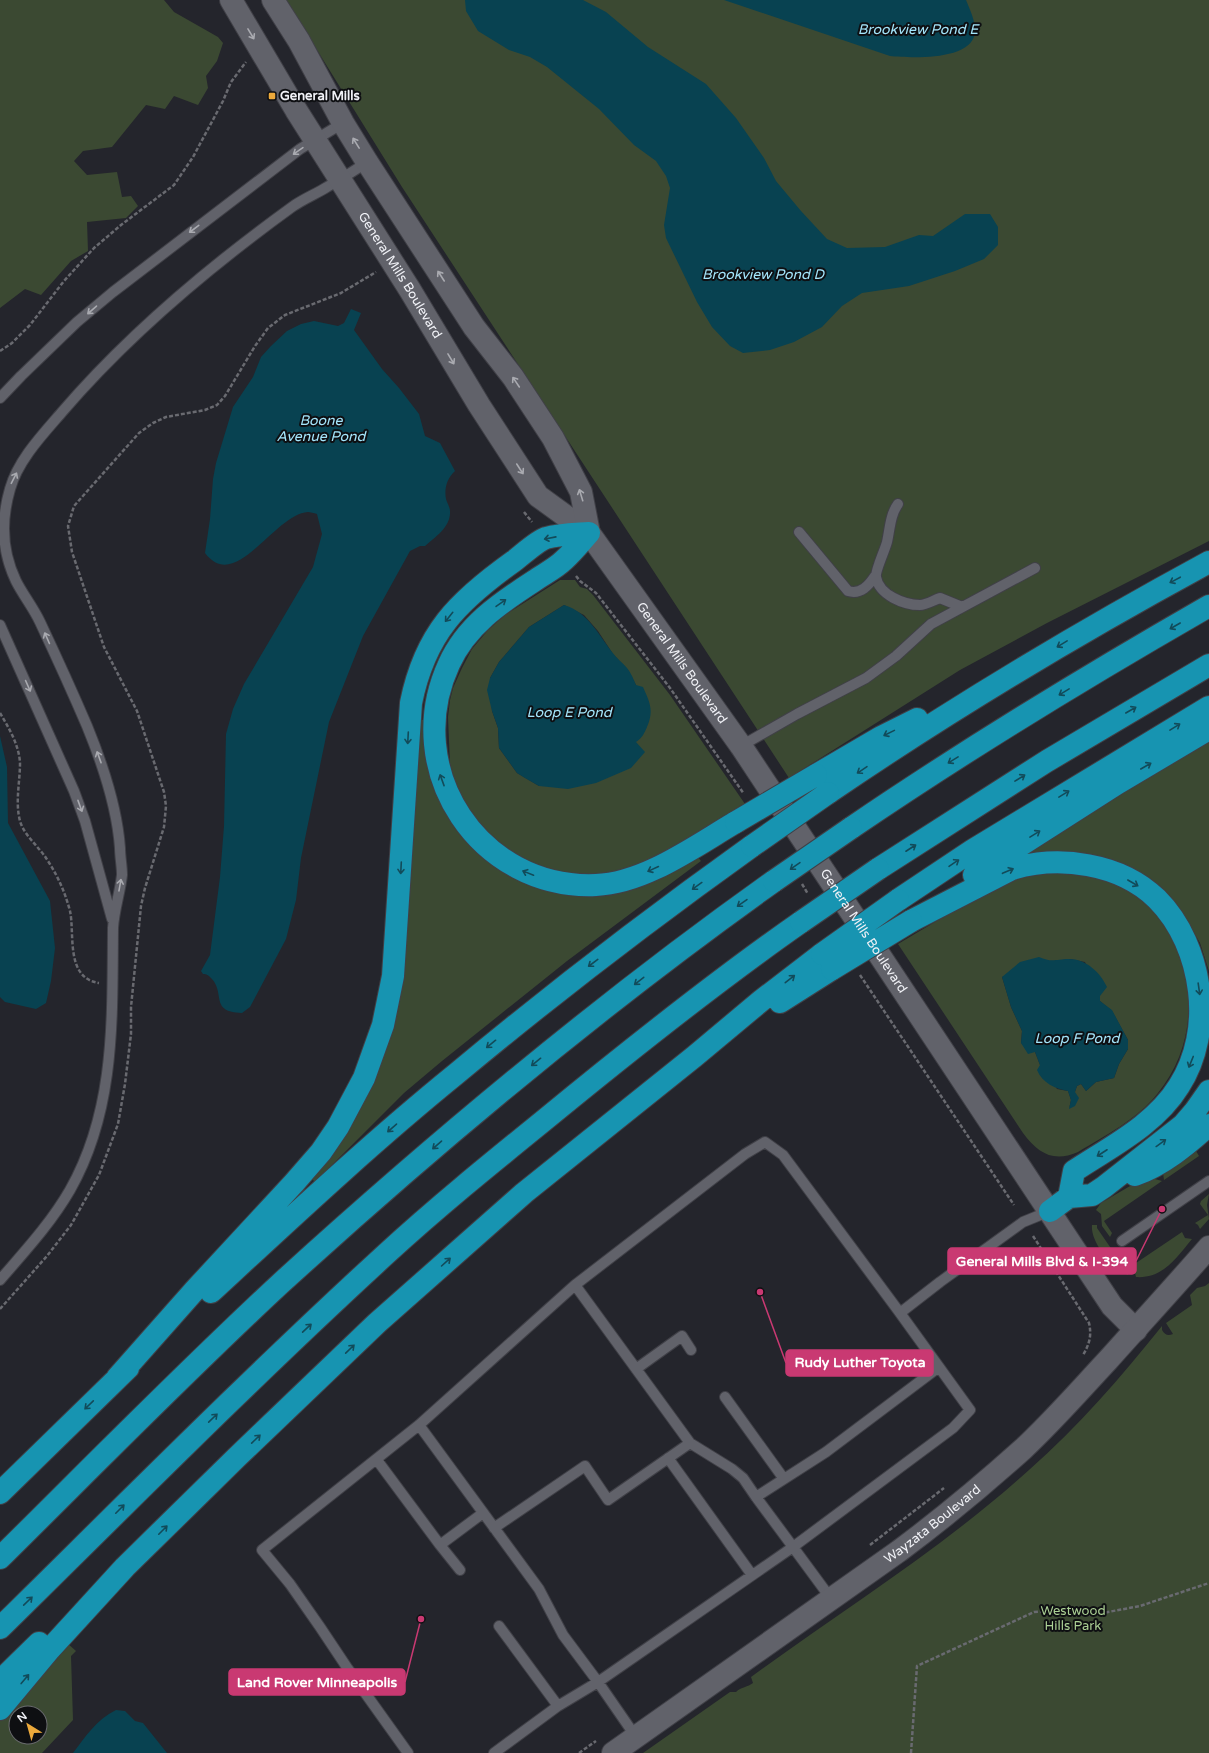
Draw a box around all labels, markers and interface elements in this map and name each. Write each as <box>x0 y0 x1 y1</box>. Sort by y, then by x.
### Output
water label: Brookview Pond E <box>858 21 980 38</box>
one-way arrow <box>247 28 255 40</box>
place label: General Mills <box>280 88 360 104</box>
marker: General Mills <box>267 91 277 101</box>
one-way arrow <box>351 137 359 149</box>
one-way arrow <box>293 147 304 155</box>
street label: General Mills Boulevard <box>355 209 445 341</box>
one-way arrow <box>189 225 200 233</box>
water label: Brookview Pond D <box>702 266 826 283</box>
one-way arrow <box>437 271 445 282</box>
one-way arrow <box>87 305 97 314</box>
one-way arrow <box>447 353 455 365</box>
one-way arrow <box>512 377 520 388</box>
water label: Boone Avenue Pond <box>277 412 368 445</box>
one-way arrow <box>516 463 524 474</box>
one-way arrow <box>11 472 19 484</box>
one-way arrow <box>577 488 584 501</box>
one-way arrow <box>544 535 557 543</box>
one-way arrow <box>1169 577 1181 585</box>
one-way arrow <box>495 599 506 607</box>
street label: General Mills Boulevard <box>633 599 731 727</box>
one-way arrow <box>444 612 453 623</box>
one-way arrow <box>1169 622 1181 630</box>
one-way arrow <box>43 633 50 645</box>
one-way arrow <box>1056 641 1068 649</box>
one-way arrow <box>24 680 32 692</box>
one-way arrow <box>1058 689 1070 697</box>
water label: Loop E Pond <box>526 704 614 721</box>
one-way arrow <box>1125 706 1137 714</box>
one-way arrow <box>1169 722 1181 730</box>
one-way arrow <box>883 730 895 737</box>
one-way arrow <box>404 731 411 744</box>
one-way arrow <box>95 751 102 764</box>
one-way arrow <box>947 757 959 765</box>
one-way arrow <box>1140 762 1152 770</box>
one-way arrow <box>856 766 867 774</box>
one-way arrow <box>1014 773 1026 781</box>
one-way arrow <box>437 774 445 786</box>
one-way arrow <box>1058 790 1070 798</box>
one-way arrow <box>76 799 84 811</box>
one-way arrow <box>1030 830 1041 839</box>
one-way arrow <box>905 844 916 852</box>
one-way arrow <box>948 859 959 867</box>
one-way arrow <box>397 861 404 874</box>
one-way arrow <box>790 862 801 870</box>
one-way arrow <box>648 866 660 873</box>
street label: General Mills Boulevard <box>817 866 910 996</box>
one-way arrow <box>1002 867 1014 874</box>
one-way arrow <box>522 868 534 876</box>
one-way arrow <box>116 878 124 891</box>
one-way arrow <box>1127 879 1139 887</box>
one-way arrow <box>692 881 703 890</box>
one-way arrow <box>737 899 748 907</box>
one-way arrow <box>588 959 599 968</box>
one-way arrow <box>784 974 795 983</box>
one-way arrow <box>633 977 644 986</box>
one-way arrow <box>1195 982 1203 995</box>
water label: Loop F Pond <box>1035 1030 1122 1047</box>
one-way arrow <box>486 1040 497 1049</box>
one-way arrow <box>1186 1055 1194 1067</box>
one-way arrow <box>531 1057 542 1066</box>
one-way arrow <box>387 1124 397 1133</box>
one-way arrow <box>1155 1139 1166 1147</box>
one-way arrow <box>432 1140 442 1149</box>
one-way arrow <box>1097 1149 1108 1157</box>
callout: General Mills Blvd & I-394 <box>948 1248 1136 1274</box>
text: General Mills Blvd & I-394 <box>956 1253 1128 1270</box>
one-way arrow <box>441 1257 451 1266</box>
one-way arrow <box>302 1324 312 1333</box>
one-way arrow <box>345 1344 355 1354</box>
callout: Rudy Luther Toyota <box>786 1350 933 1376</box>
text: Rudy Luther Toyota <box>794 1354 926 1371</box>
one-way arrow <box>84 1400 94 1410</box>
one-way arrow <box>208 1413 218 1423</box>
one-way arrow <box>251 1434 261 1444</box>
street label: Wayzata Boulevard <box>881 1481 984 1567</box>
one-way arrow <box>115 1504 125 1514</box>
one-way arrow <box>158 1525 168 1535</box>
one-way arrow <box>23 1596 33 1605</box>
park label: Westwood Hills Park <box>1040 1603 1106 1634</box>
callout: Land Rover Minneapolis <box>229 1669 405 1695</box>
one-way arrow <box>21 1673 30 1684</box>
text: Land Rover Minneapolis <box>237 1674 397 1691</box>
north arrow <box>8 1705 48 1745</box>
text: N <box>15 1710 30 1725</box>

